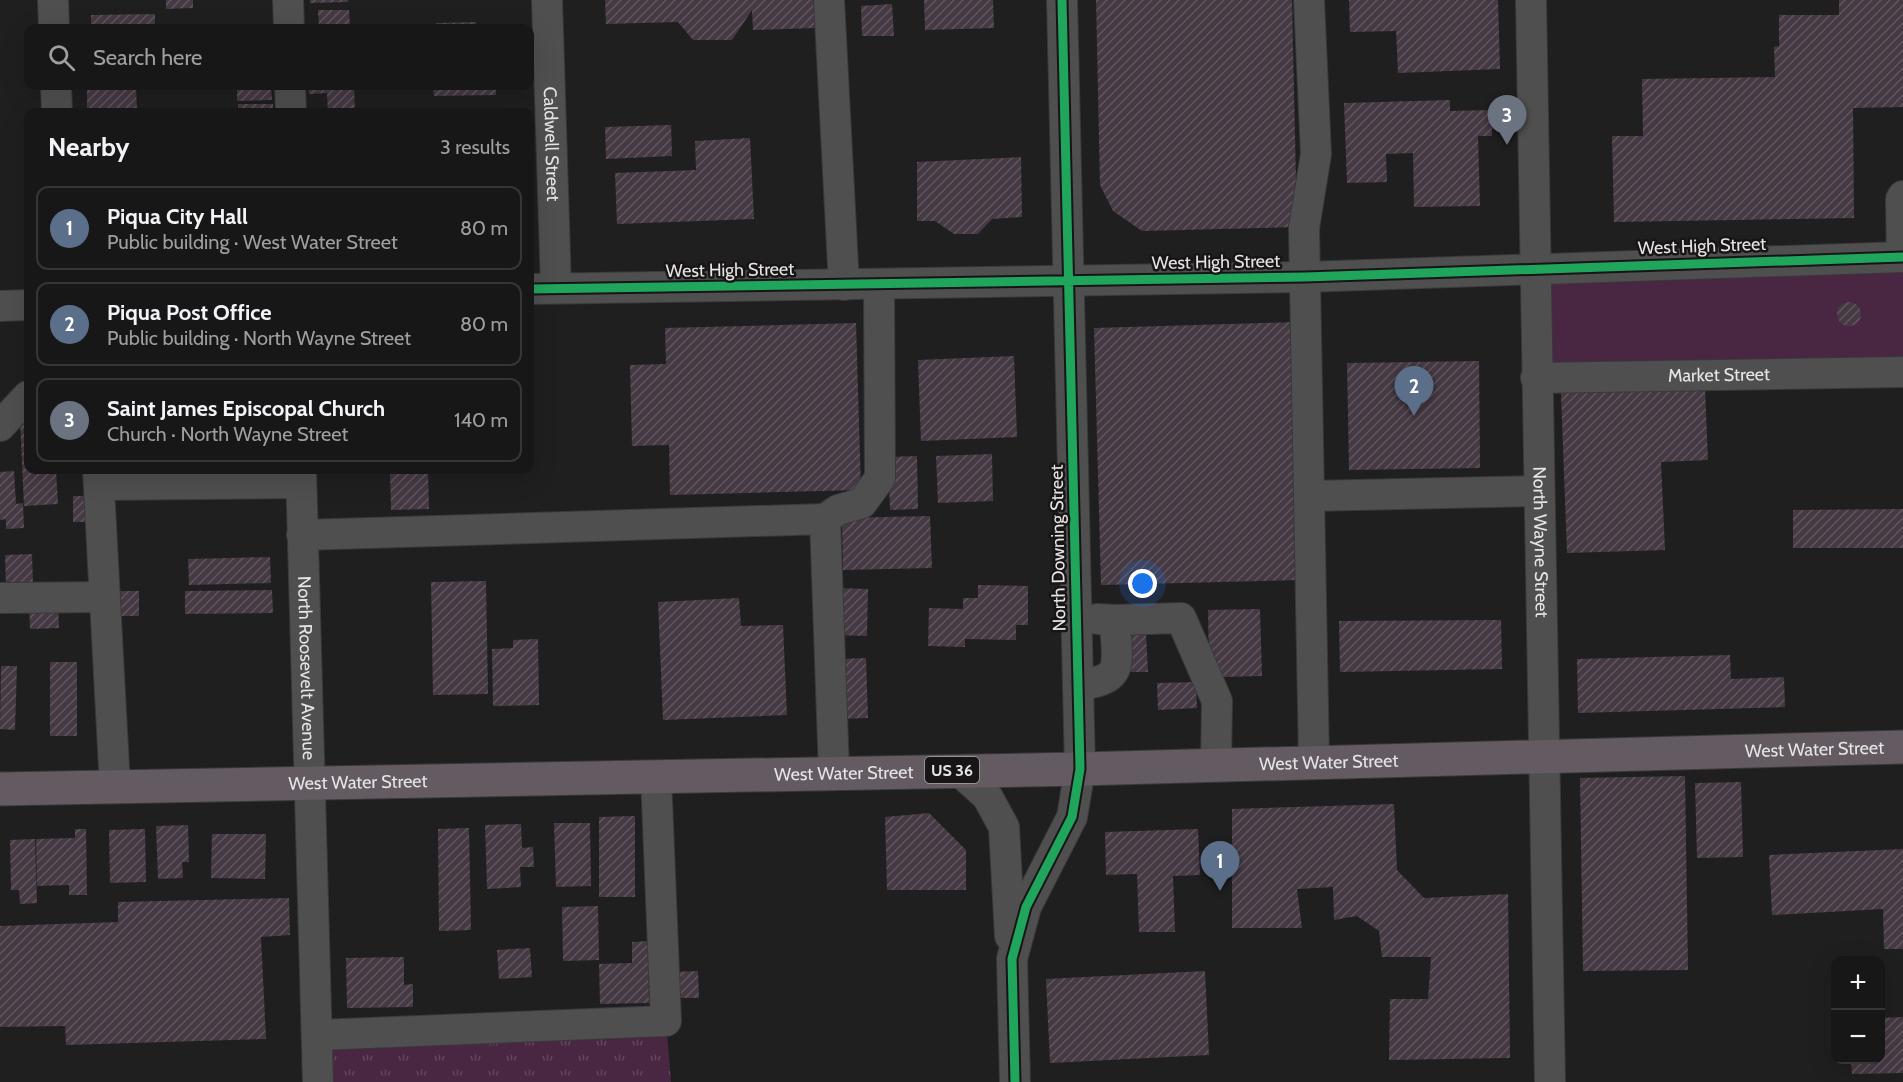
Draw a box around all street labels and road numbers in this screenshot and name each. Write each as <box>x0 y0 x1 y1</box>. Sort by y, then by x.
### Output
street label: Caldwell Street <box>539 86 564 202</box>
street label: West High Street <box>1637 233 1767 259</box>
street label: West High Street <box>1152 250 1280 274</box>
street label: West High Street <box>666 258 794 282</box>
street label: Market Street <box>1668 363 1770 387</box>
street label: North Downing Street <box>1046 464 1070 632</box>
street label: North Wayne Street <box>1528 466 1553 618</box>
street label: North Roosevelt Avenue <box>293 576 320 760</box>
street label: West Water Street <box>1745 737 1884 762</box>
street label: West Water Street <box>1259 749 1399 775</box>
road number: US 36 <box>925 757 979 783</box>
street label: West Water Street <box>774 761 914 786</box>
street label: West Water Street <box>288 770 428 795</box>

